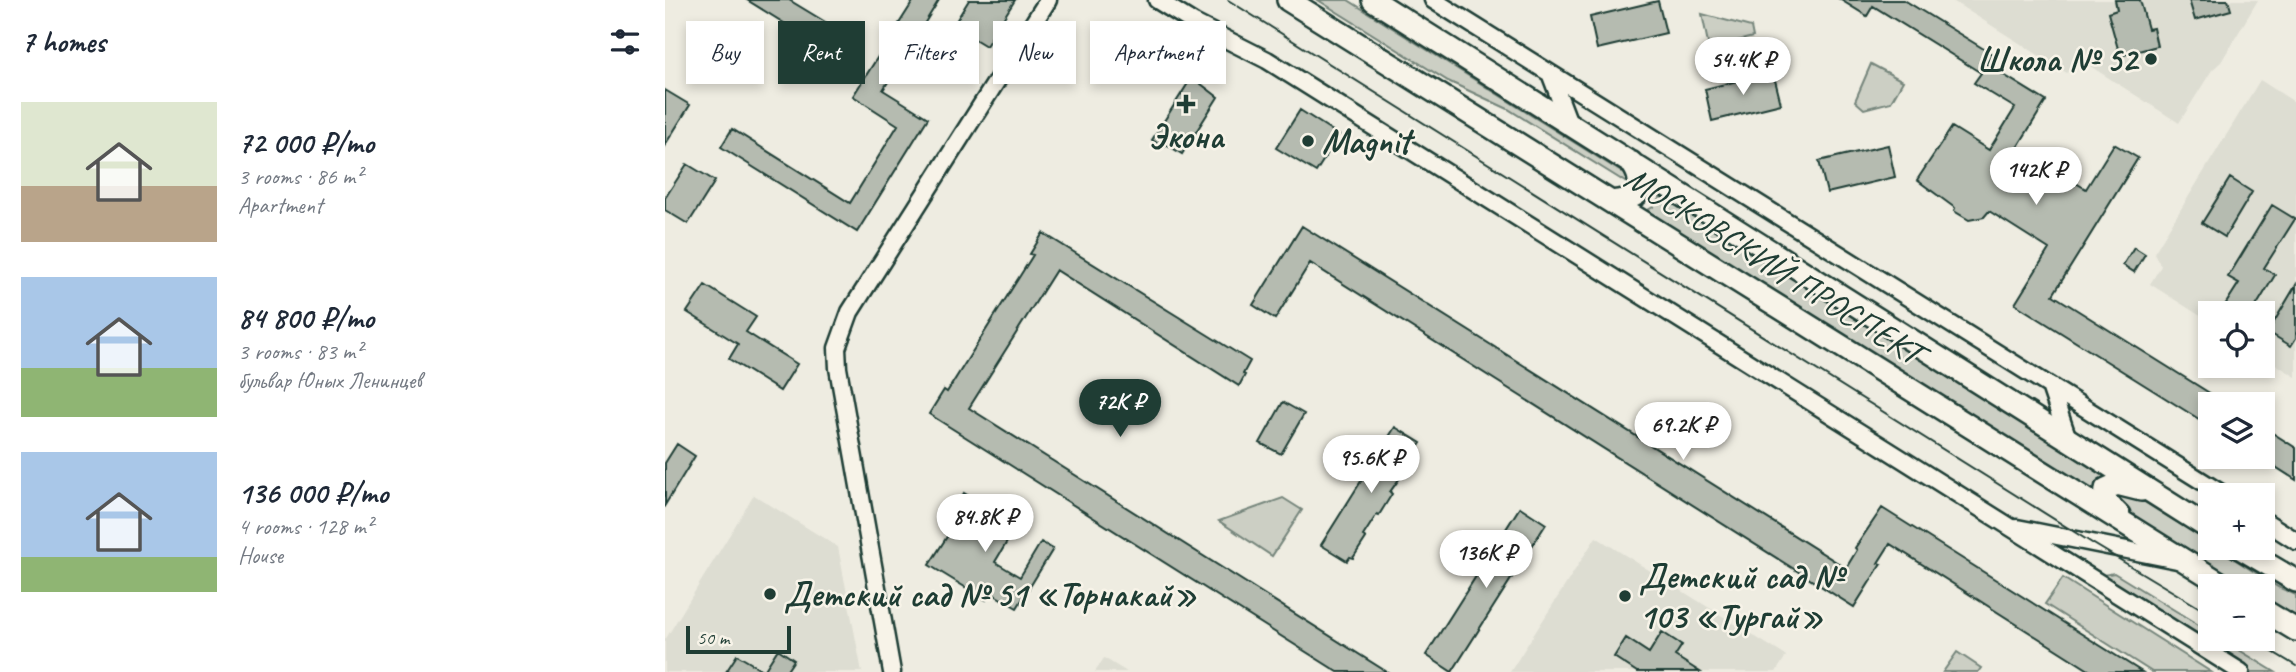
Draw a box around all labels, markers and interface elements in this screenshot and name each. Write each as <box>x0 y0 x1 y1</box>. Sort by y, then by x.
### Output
chip: Buy <box>686 21 764 84</box>
chip: Rent <box>778 21 865 84</box>
chip: Filters <box>879 21 979 84</box>
chip: New <box>993 21 1076 84</box>
chip: Apartment <box>1090 21 1226 84</box>
text: 7 homes <box>21 23 106 61</box>
icon: filters <box>606 23 644 61</box>
place label: Школа № 52 <box>1977 37 2140 82</box>
pin: 54.4K ₽ <box>1678 38 1808 97</box>
text: 54.4K ₽ <box>1711 45 1775 74</box>
marker: Школа № 52 <box>2143 51 2159 67</box>
marker: Экона <box>1178 96 1194 112</box>
place label: Экона <box>1149 114 1226 159</box>
place label: Magnit <box>1322 119 1416 164</box>
text: 72 000 ₽/mo <box>238 124 374 162</box>
icon: home <box>77 130 161 214</box>
marker: Magnit <box>1300 133 1316 149</box>
pin: 142K ₽ <box>1979 148 2093 207</box>
street label: МОСКОВСКИЙ ПРОСПЕКТ <box>1616 155 1939 380</box>
text: 142K ₽ <box>2006 155 2066 184</box>
text: 3 rooms · 86 m² <box>238 162 362 191</box>
text: Apartment <box>238 191 323 220</box>
text: 84 800 ₽/mo <box>238 299 374 337</box>
map controls <box>2198 301 2275 651</box>
button: locate <box>2198 301 2275 378</box>
icon: home <box>77 305 161 389</box>
text: 3 rooms · 83 m² <box>238 337 362 366</box>
text: бульвар Юных Ленинцев <box>238 366 422 395</box>
pin: 72K ₽ <box>1071 380 1169 439</box>
text: 72K ₽ <box>1095 387 1145 416</box>
button: layers <box>2198 392 2275 469</box>
pin: 69.2K ₽ <box>1618 402 1748 462</box>
text: 69.2K ₽ <box>1651 410 1715 439</box>
pin: 95.6K ₽ <box>1306 435 1436 495</box>
text: 95.6K ₽ <box>1339 443 1403 472</box>
text: 136 000 ₽/mo <box>238 474 388 512</box>
icon: home <box>77 480 161 564</box>
button: + <box>2198 483 2275 560</box>
pin: 84.8K ₽ <box>920 494 1050 554</box>
text: 84.8K ₽ <box>953 502 1017 531</box>
text: 4 rooms · 128 m² <box>238 512 373 541</box>
pin: 136K ₽ <box>1429 530 1543 590</box>
text: 136K ₽ <box>1456 538 1516 567</box>
text: House <box>238 541 283 570</box>
place label: Детский сад № 103 «Тургай» <box>1639 554 1847 639</box>
place label: Детский сад № 51 «Торнакай» <box>784 572 1197 617</box>
button: − <box>2198 574 2275 651</box>
marker: Детский сад № 51 «Торнакай» <box>762 586 778 602</box>
marker: Детский сад № 103 «Тургай» <box>1617 588 1633 604</box>
scale bar <box>686 623 791 655</box>
text: 50 m <box>697 626 729 650</box>

